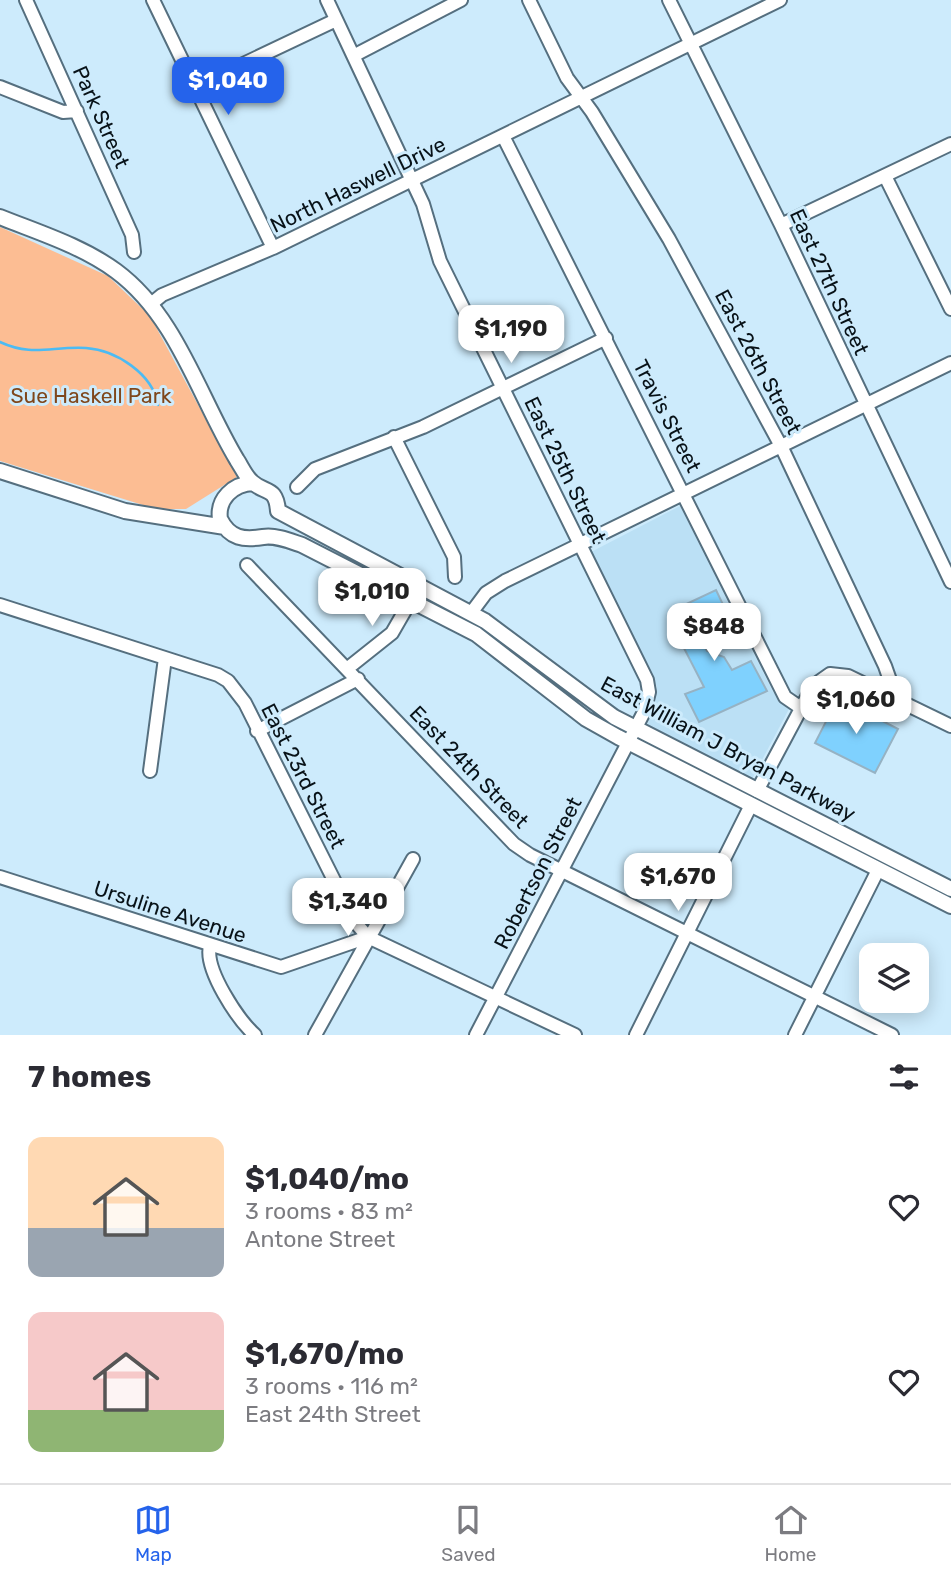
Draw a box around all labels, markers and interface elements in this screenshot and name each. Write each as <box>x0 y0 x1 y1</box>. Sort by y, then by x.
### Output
pin: $1,040 <box>171 58 285 117</box>
street label: Park Street <box>68 62 135 172</box>
text: $1,040 <box>188 66 268 94</box>
street label: North Haswell Drive <box>266 131 450 238</box>
street label: East 27th Street <box>785 205 874 359</box>
street label: East 26th Street <box>710 285 807 438</box>
pin: $1,190 <box>454 306 568 365</box>
text: $1,190 <box>474 314 548 342</box>
street label: Travis Street <box>628 355 706 476</box>
park label: Sue Haskell Park <box>10 383 172 408</box>
street label: East 25th Street <box>519 392 612 547</box>
pin: $1,010 <box>315 568 429 628</box>
text: $1,010 <box>334 577 410 605</box>
pin: $848 <box>673 604 755 663</box>
text: $848 <box>683 612 745 640</box>
street label: East William J Bryan Parkway <box>597 671 860 827</box>
pin: $1,060 <box>799 676 913 736</box>
text: $1,060 <box>816 685 896 713</box>
street label: East 23rd Street <box>256 699 351 852</box>
street label: East 24th Street <box>405 700 534 833</box>
street label: Robertson Street <box>488 792 587 953</box>
pin: $1,670 <box>621 853 735 913</box>
text: $1,670 <box>640 862 716 890</box>
street label: Ursuline Avenue <box>91 875 250 948</box>
pin: $1,340 <box>291 878 405 938</box>
text: $1,340 <box>308 887 388 915</box>
map controls <box>859 943 929 1013</box>
button: layers <box>859 943 929 1013</box>
icon: filters <box>885 1058 923 1096</box>
text: 7 homes <box>28 1059 151 1095</box>
text: $1,040/mo <box>245 1161 409 1197</box>
icon: home <box>84 1165 168 1249</box>
icon: heart <box>885 1188 923 1226</box>
text: 3 rooms · 83 m² <box>245 1197 413 1225</box>
text: Antone Street <box>245 1225 395 1253</box>
text: $1,670/mo <box>245 1336 404 1372</box>
icon: home <box>84 1340 168 1424</box>
icon: heart <box>885 1363 923 1401</box>
text: 3 rooms · 116 m² <box>245 1372 418 1400</box>
text: East 24th Street <box>245 1400 421 1428</box>
tab: Map <box>134 1501 172 1566</box>
tab: Saved <box>441 1501 496 1566</box>
tab: Home <box>765 1501 817 1566</box>

